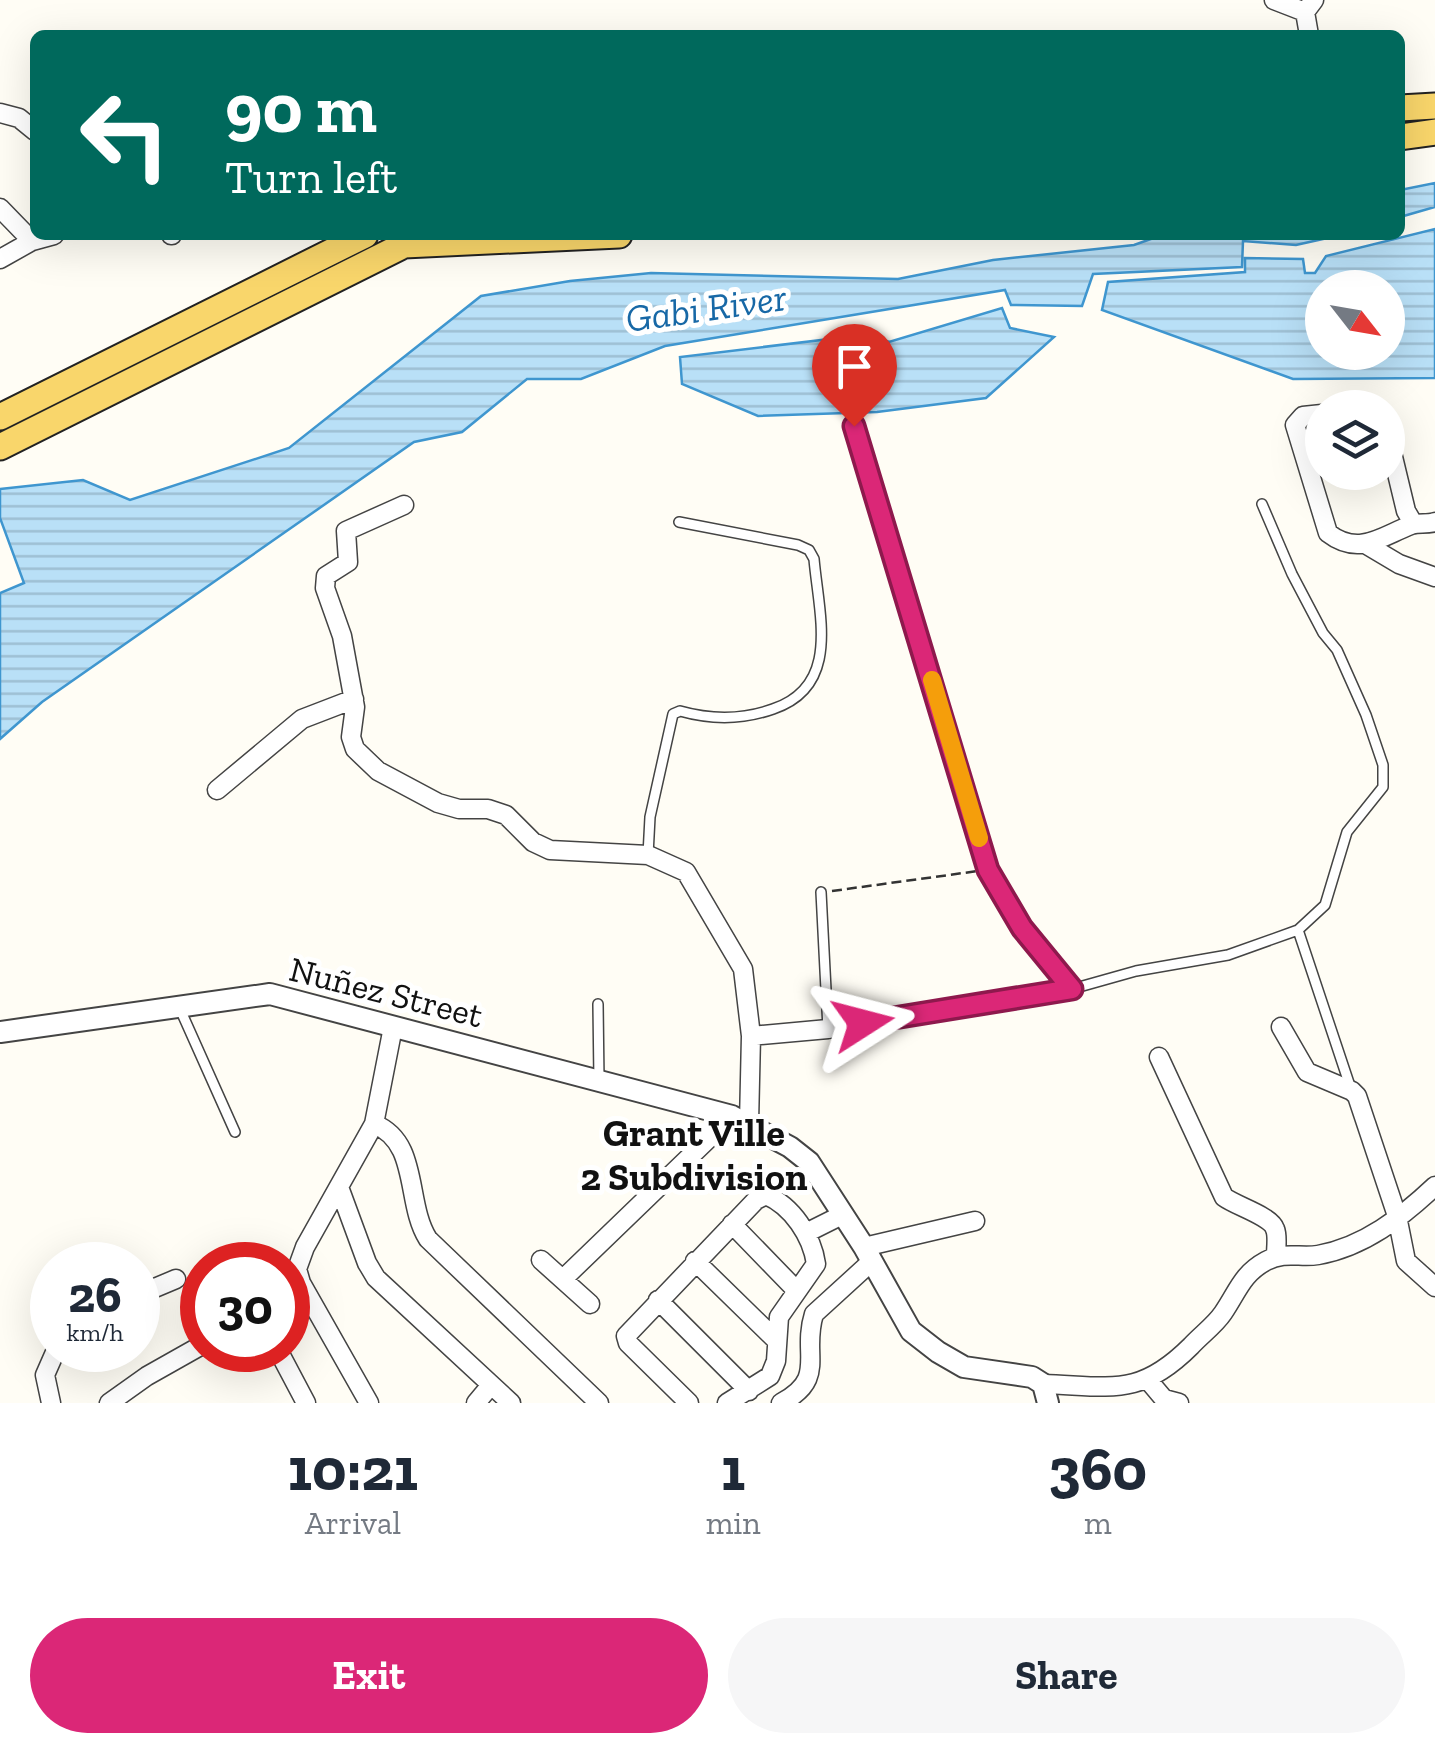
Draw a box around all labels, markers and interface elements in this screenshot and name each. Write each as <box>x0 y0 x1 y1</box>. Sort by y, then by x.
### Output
text: 90 m <box>225 66 377 150</box>
icon: left <box>60 70 190 200</box>
text: Turn left <box>225 151 397 205</box>
north arrow <box>1305 270 1405 370</box>
map controls <box>1305 270 1405 490</box>
water label: Gabi River <box>623 274 790 342</box>
pin <box>812 324 897 427</box>
icon: arrive <box>827 339 882 394</box>
button: layers <box>1305 390 1405 490</box>
street label: Nuñez Street <box>285 948 487 1036</box>
position arrow <box>811 971 915 1075</box>
district label: Grant Ville 2 Subdivision <box>581 1110 808 1200</box>
speed limit sign: 30 <box>180 1242 310 1372</box>
text: 26 <box>68 1265 122 1325</box>
text: km/h <box>66 1317 124 1347</box>
text: 10:21 <box>288 1433 418 1505</box>
text: 1 <box>721 1433 745 1505</box>
text: 360 <box>1048 1433 1147 1505</box>
text: Arrival <box>305 1504 401 1542</box>
text: min <box>706 1504 761 1542</box>
text: m <box>1084 1504 1112 1542</box>
button: Exit <box>30 1618 708 1733</box>
button: Share <box>728 1618 1405 1733</box>

